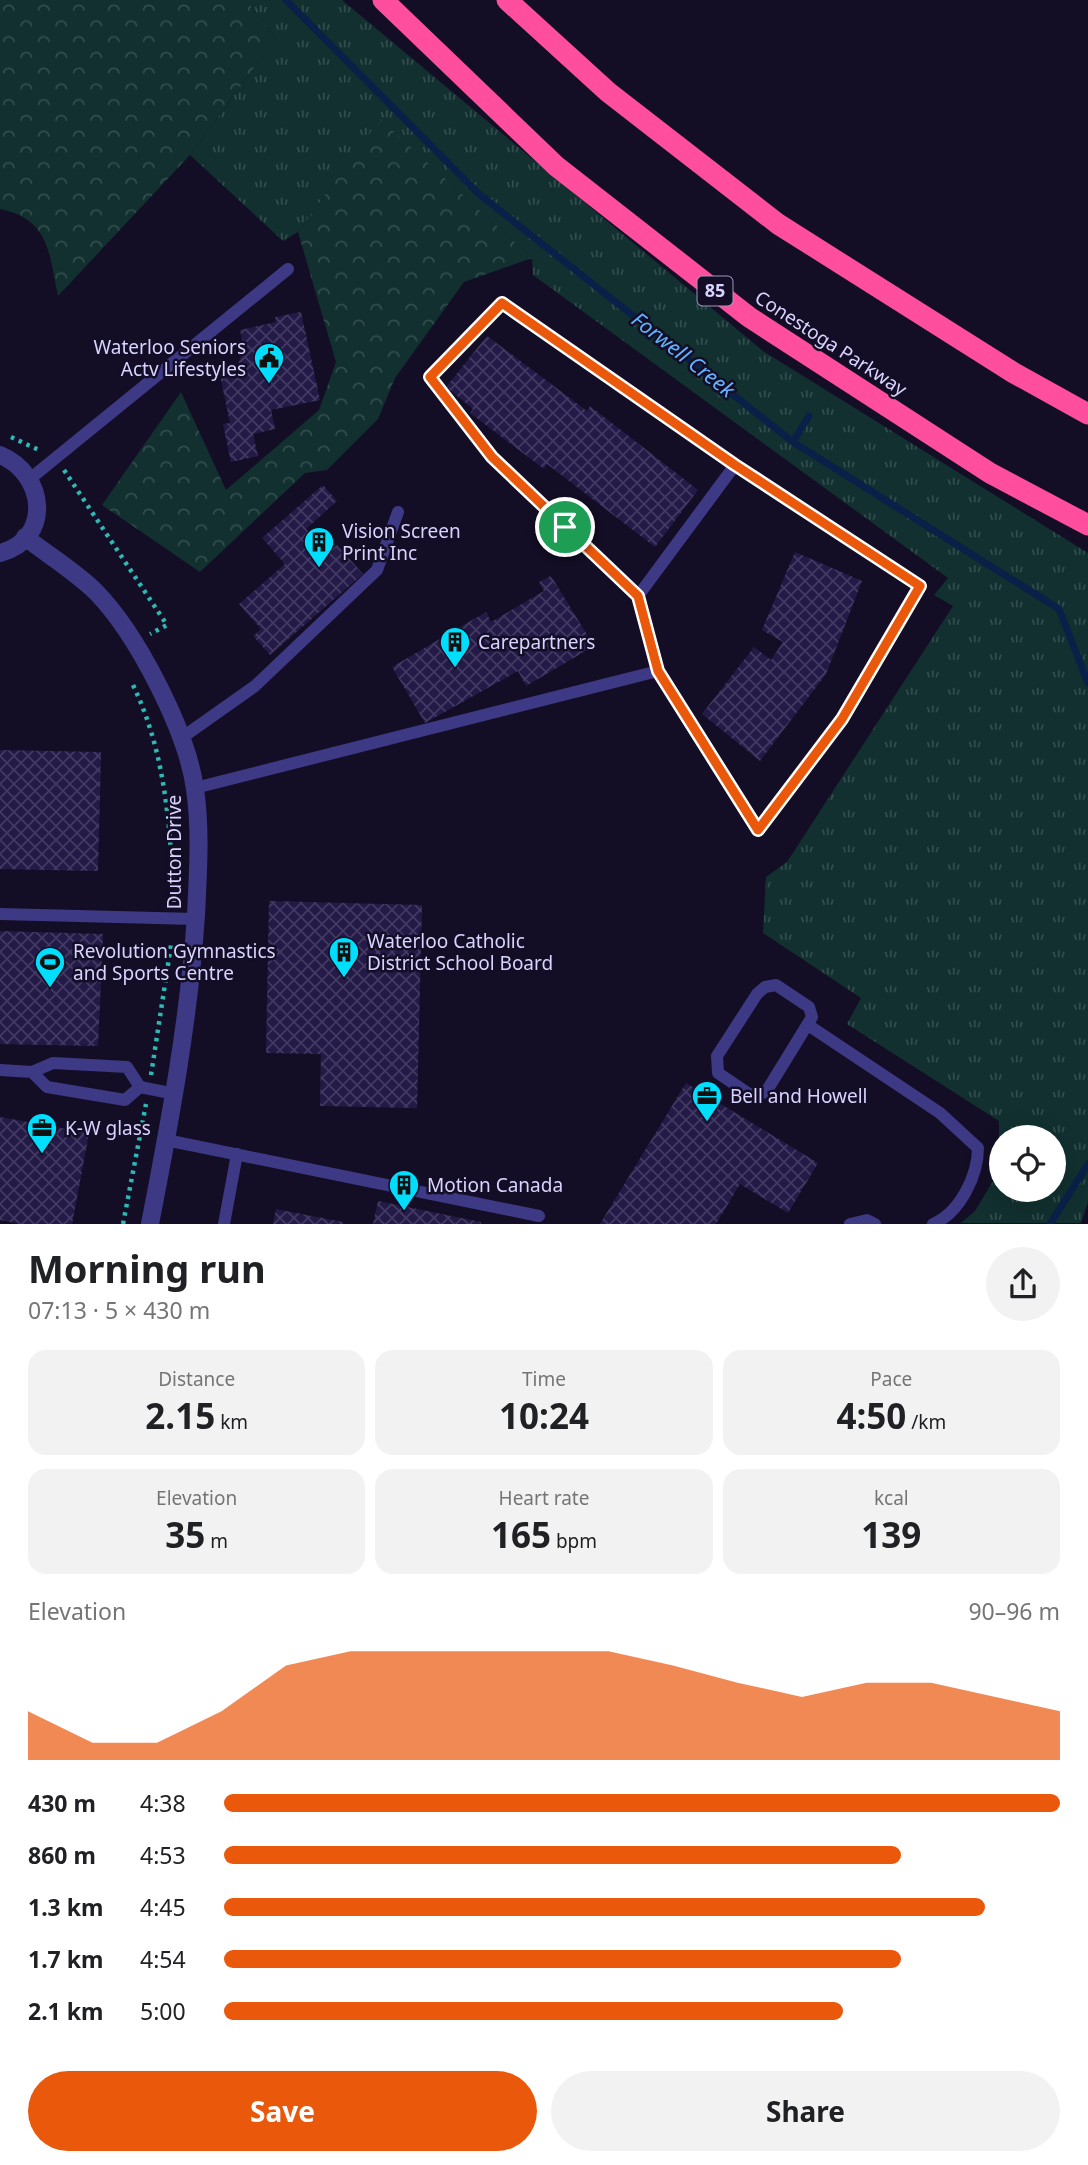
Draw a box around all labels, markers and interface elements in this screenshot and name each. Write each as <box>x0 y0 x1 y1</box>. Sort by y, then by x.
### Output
road number: 85 <box>698 276 732 306</box>
street label: Conestoga Parkway <box>750 284 912 402</box>
water label: Forwell Creek <box>626 305 742 404</box>
place label: Waterloo Seniors Actv Lifestyles <box>94 334 246 382</box>
public building icon: Waterloo Seniors Actv Lifestyles <box>252 341 286 385</box>
pin <box>535 497 595 557</box>
icon: arrive <box>546 508 584 546</box>
place label: Vision Screen Print Inc <box>342 518 461 566</box>
building icon: Vision Screen Print Inc <box>302 525 336 569</box>
building icon: Carepartners <box>438 625 472 669</box>
place label: Carepartners <box>478 629 595 655</box>
street label: Dutton Drive <box>161 795 187 909</box>
place label: Waterloo Catholic District School Board <box>367 928 553 976</box>
building icon: Waterloo Catholic District School Board <box>327 935 361 979</box>
place label: Revolution Gymnastics and Sports Centre <box>73 938 276 986</box>
sports icon: Revolution Gymnastics and Sports Centre <box>33 945 67 989</box>
office icon: Bell and Howell <box>690 1079 724 1123</box>
place label: Bell and Howell <box>730 1083 867 1109</box>
office icon: K-W glass <box>25 1111 59 1155</box>
place label: K-W glass <box>65 1115 151 1141</box>
map controls <box>989 1125 1066 1202</box>
button: locate <box>989 1125 1066 1202</box>
building icon: Motion Canada <box>387 1168 421 1212</box>
place label: Motion Canada <box>427 1172 563 1198</box>
text: Morning run <box>28 1242 266 1294</box>
button: share <box>986 1247 1060 1321</box>
text: 07:13 · 5 × 430 m <box>28 1294 210 1326</box>
text: Distance <box>158 1366 235 1392</box>
text: Time <box>522 1366 566 1392</box>
text: Pace <box>870 1366 912 1392</box>
text: 2.15 <box>145 1392 215 1439</box>
text: 10:24 <box>499 1392 589 1439</box>
text: 4:50 <box>836 1392 906 1439</box>
text: km <box>215 1409 248 1435</box>
text: /km <box>906 1409 946 1435</box>
text: Elevation <box>156 1485 237 1511</box>
text: Heart rate <box>499 1485 589 1511</box>
text: kcal <box>874 1485 909 1511</box>
text: 35 <box>165 1511 205 1558</box>
text: 165 <box>491 1511 551 1558</box>
text: 139 <box>861 1511 921 1558</box>
text: m <box>205 1528 228 1554</box>
text: bpm <box>551 1528 597 1554</box>
text: Elevation <box>28 1595 126 1627</box>
text: 90–96 m <box>968 1595 1060 1627</box>
text: 430 m <box>28 1787 96 1819</box>
text: 4:38 <box>140 1787 186 1819</box>
text: 860 m <box>28 1839 96 1871</box>
text: 4:53 <box>140 1839 186 1871</box>
text: 1.3 km <box>28 1891 103 1923</box>
text: 4:45 <box>140 1891 186 1923</box>
text: 1.7 km <box>28 1943 103 1975</box>
text: 4:54 <box>140 1943 186 1975</box>
text: 2.1 km <box>28 1995 103 2027</box>
text: 5:00 <box>140 1995 186 2027</box>
button: Save <box>28 2071 537 2151</box>
button: Share <box>551 2071 1060 2151</box>

